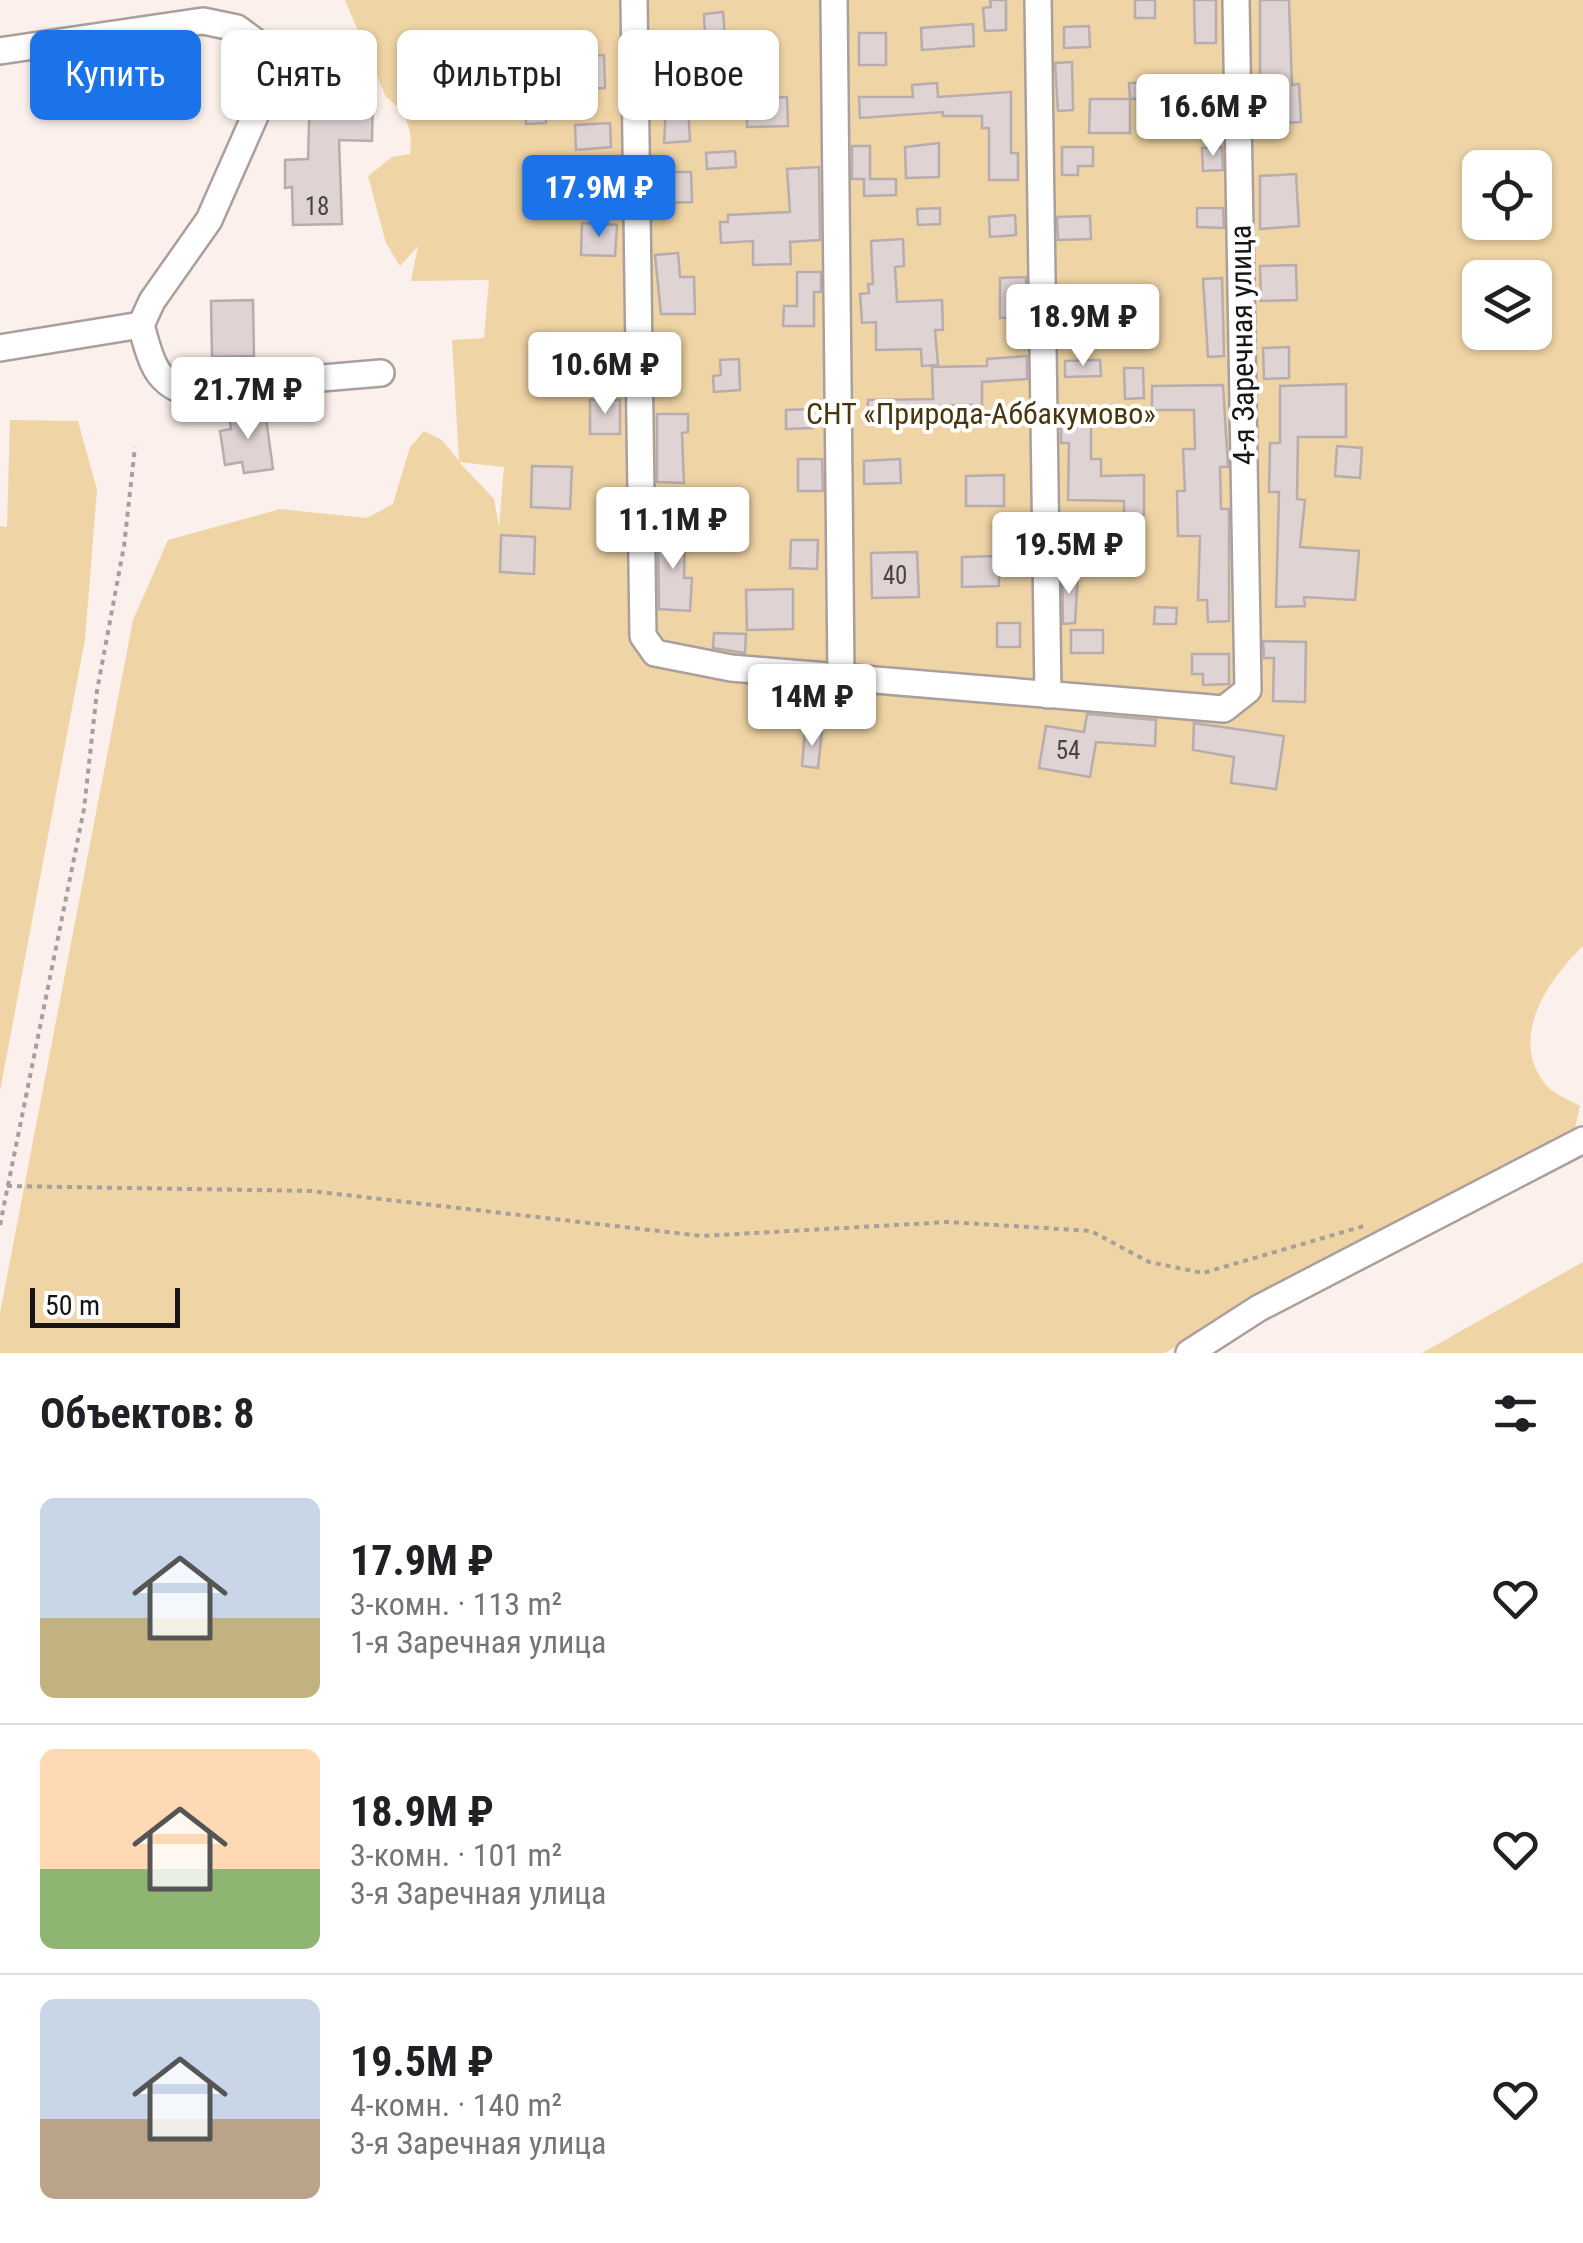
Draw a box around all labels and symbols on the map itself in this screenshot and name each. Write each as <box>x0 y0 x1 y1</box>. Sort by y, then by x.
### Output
pin: 16.6M ₽ <box>1121 74 1305 159</box>
pin: 17.9M ₽ <box>507 155 691 240</box>
house number: 18 <box>305 192 329 221</box>
street label: 4-я Заречная улица <box>1222 225 1262 465</box>
pin: 18.9M ₽ <box>991 284 1175 369</box>
pin: 10.6M ₽ <box>513 332 697 417</box>
pin: 21.7M ₽ <box>156 357 340 442</box>
park label: СНТ «Природа-Аббакумово» <box>806 396 1156 431</box>
pin: 11.1M ₽ <box>581 487 765 572</box>
pin: 19.5M ₽ <box>977 512 1161 597</box>
house number: 40 <box>883 561 907 590</box>
pin: 14M ₽ <box>742 664 882 749</box>
house number: 54 <box>1056 736 1080 765</box>
scale bar <box>30 1283 180 1328</box>

